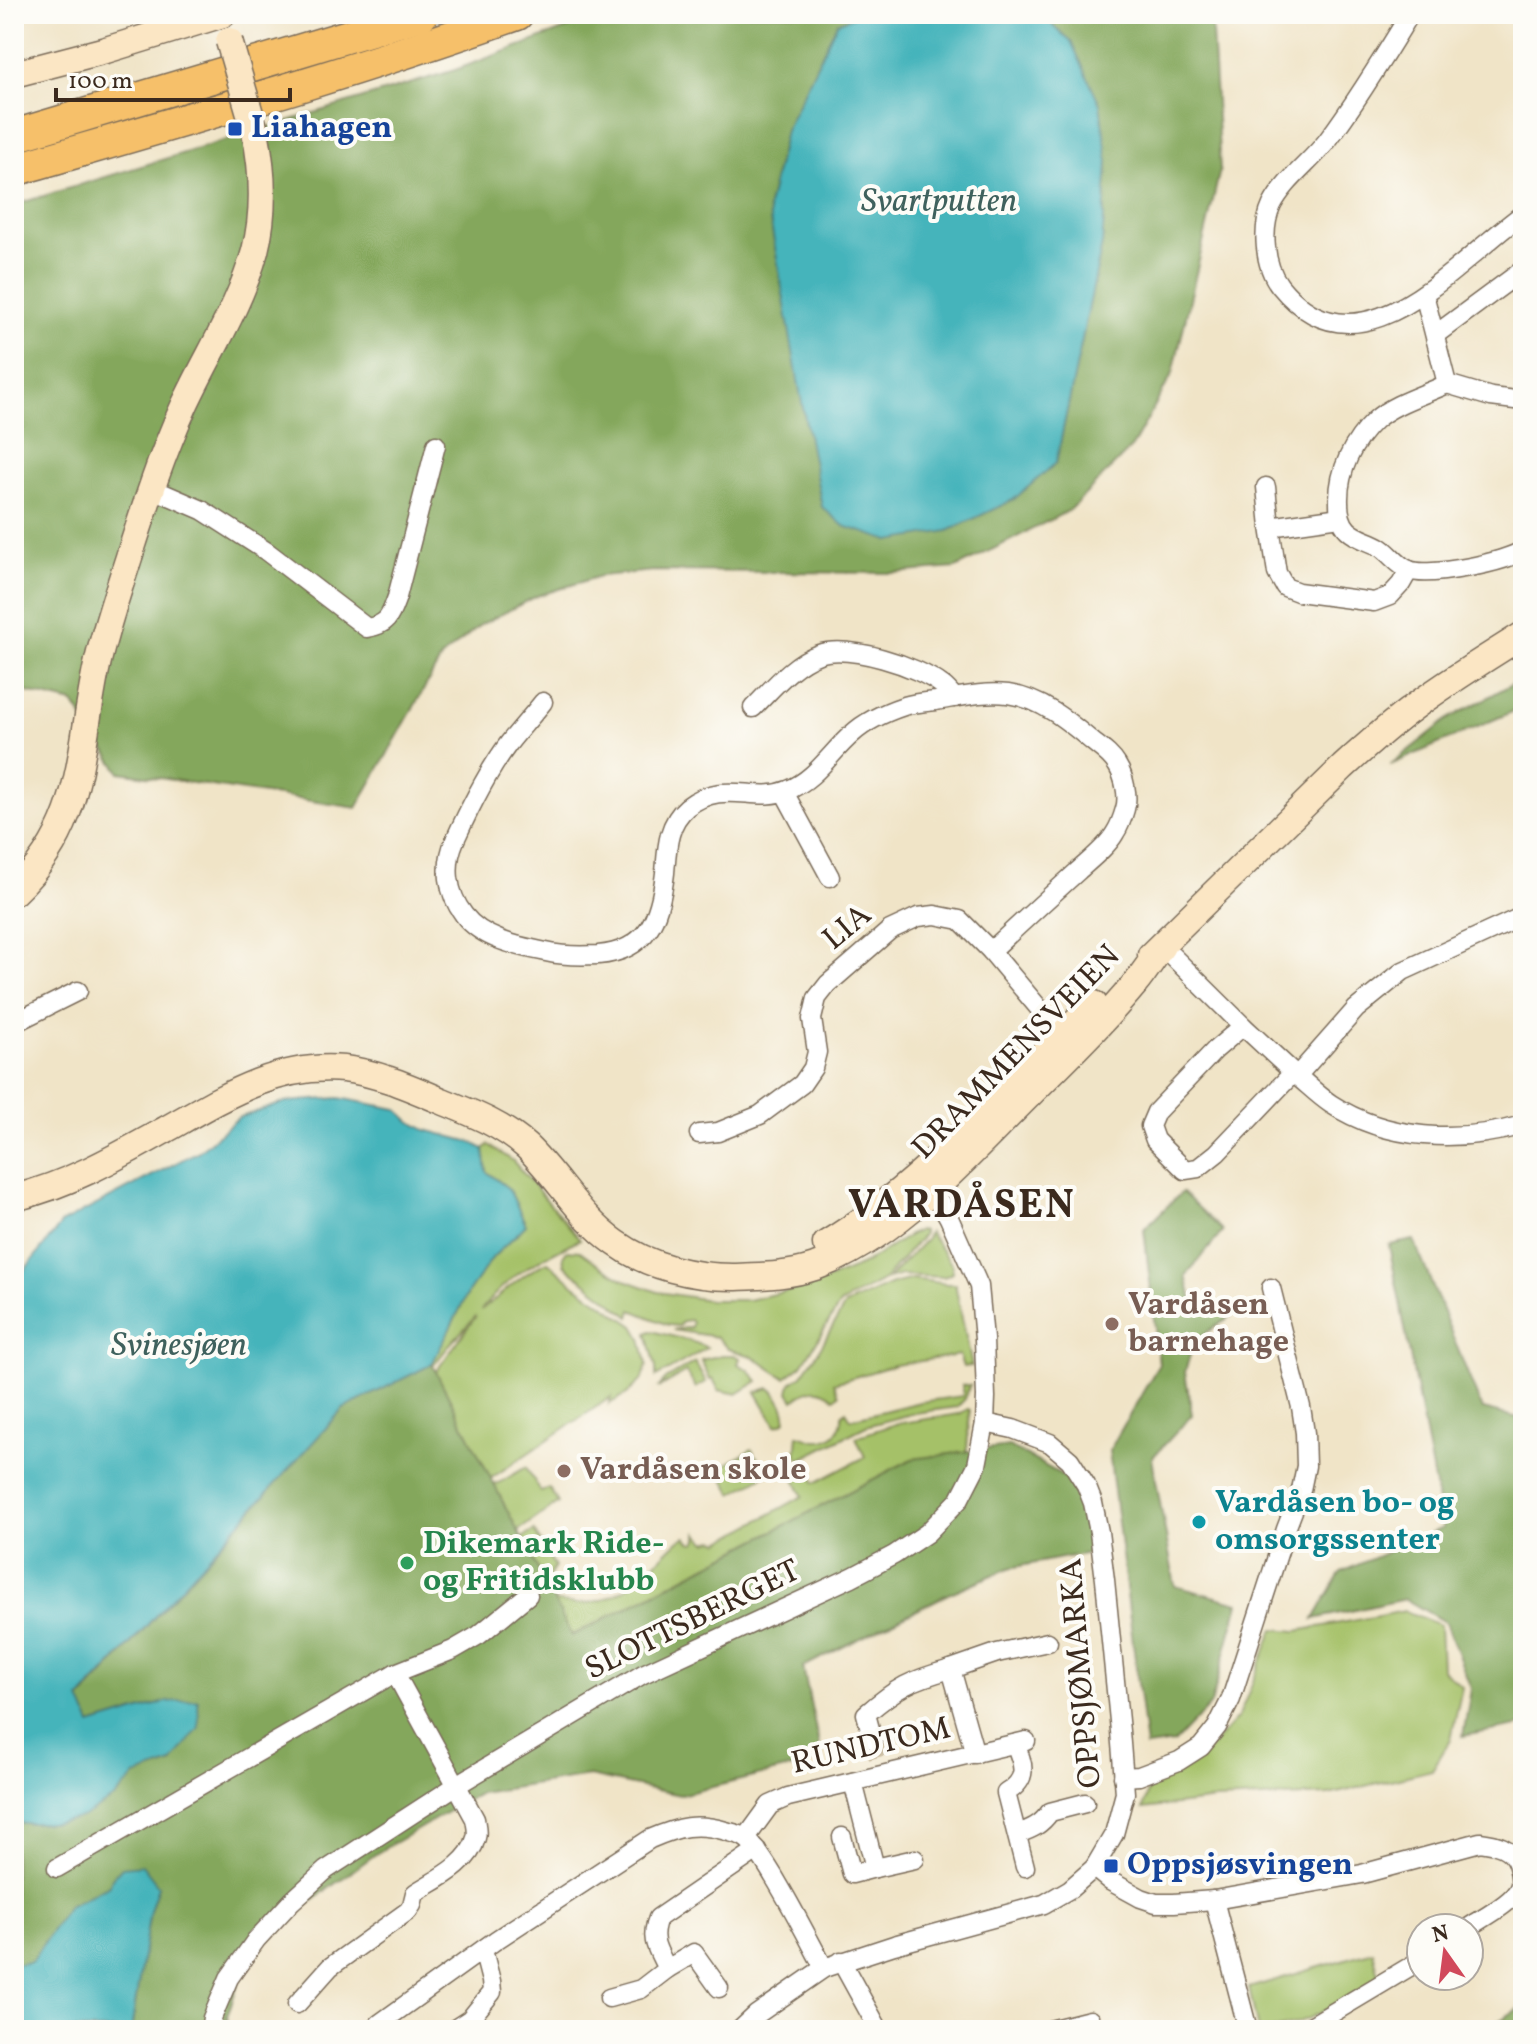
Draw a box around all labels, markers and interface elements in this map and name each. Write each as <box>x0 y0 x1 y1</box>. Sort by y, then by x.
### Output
scale bar <box>56 52 290 102</box>
text: 100 m <box>68 65 133 99</box>
place label: Liahagen <box>251 107 392 151</box>
marker: Liahagen <box>226 120 244 138</box>
water label: Svartputten <box>861 179 1017 226</box>
street label: LIA <box>814 895 882 961</box>
street label: DRAMMENSVEIEN <box>903 936 1131 1170</box>
district label: VARDÅSEN <box>848 1179 1076 1235</box>
place label: Vardåsen barnehage <box>1128 1284 1289 1365</box>
marker: Vardåsen barnehage <box>1103 1315 1121 1333</box>
water label: Svinesjøen <box>111 1323 247 1370</box>
place label: Vardåsen skole <box>580 1449 807 1493</box>
marker: Vardåsen skole <box>555 1462 573 1480</box>
place label: Vardåsen bo- og omsorgssenter <box>1215 1482 1455 1563</box>
marker: Vardåsen bo- og omsorgssenter <box>1190 1513 1208 1531</box>
place label: Dikemark Ride- og Fritidsklubb <box>423 1523 665 1604</box>
street label: SLOTTSBERGET <box>578 1550 808 1692</box>
marker: Dikemark Ride- og Fritidsklubb <box>398 1554 416 1572</box>
street label: OPPSJØMARKA <box>1050 1556 1114 1790</box>
street label: RUNDTOM <box>787 1707 955 1787</box>
place label: Oppsjøsvingen <box>1127 1844 1353 1888</box>
marker: Oppsjøsvingen <box>1102 1857 1120 1875</box>
north arrow <box>1405 1912 1485 1992</box>
text: N <box>1429 1918 1452 1952</box>

